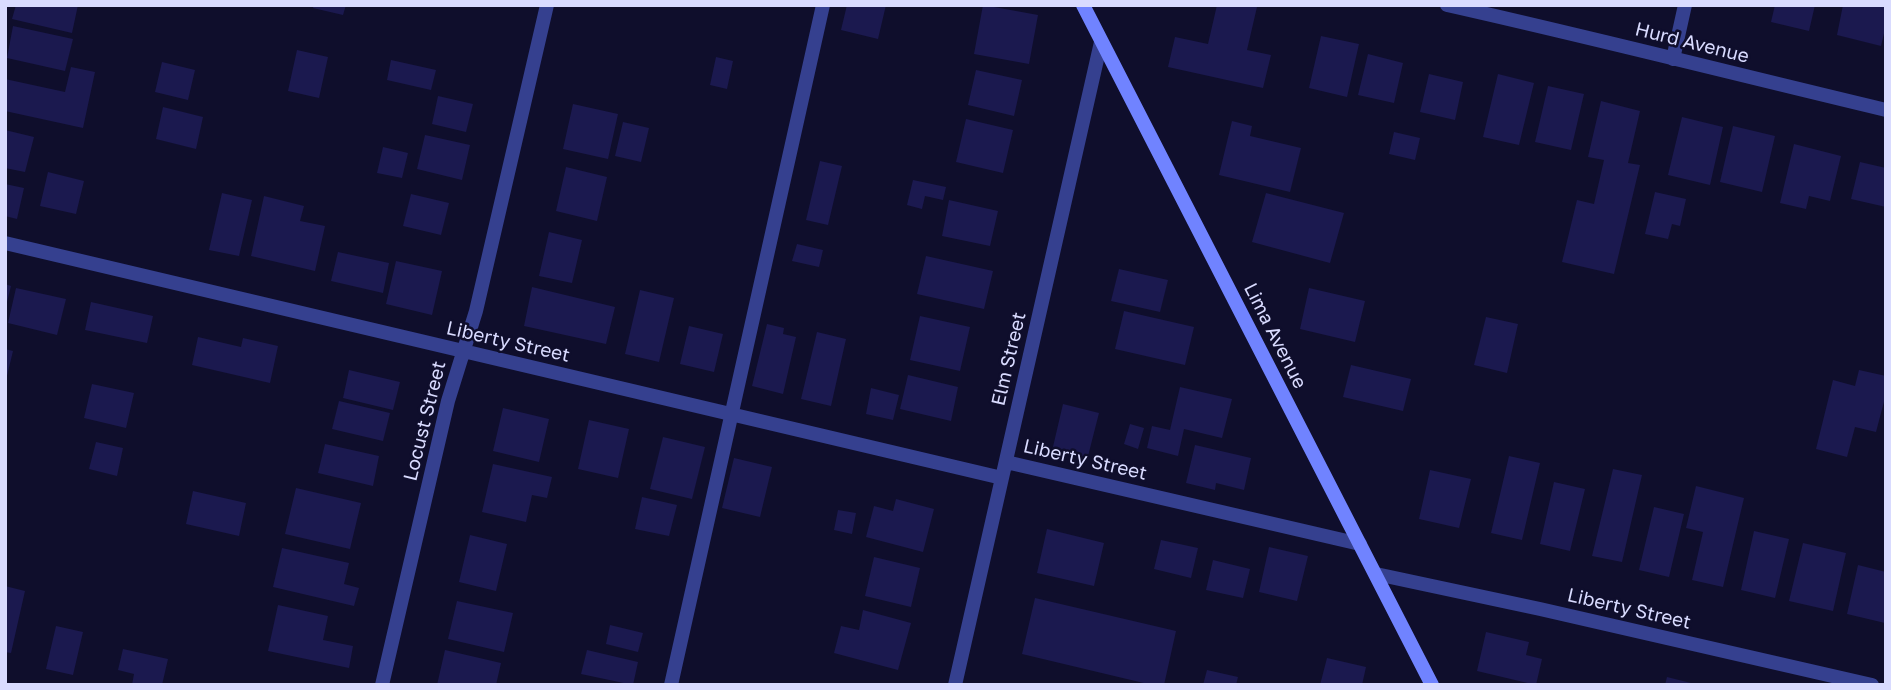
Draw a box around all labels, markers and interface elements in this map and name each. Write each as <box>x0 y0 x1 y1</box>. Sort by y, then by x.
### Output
street label: Hurd Avenue <box>1633 18 1751 68</box>
street label: Lima Avenue <box>1239 279 1311 393</box>
street label: Elm Street <box>987 310 1031 408</box>
street label: Liberty Street <box>444 317 572 367</box>
street label: Locust Street <box>399 359 451 483</box>
street label: Liberty Street <box>1021 435 1149 485</box>
street label: Liberty Street <box>1565 584 1693 634</box>

